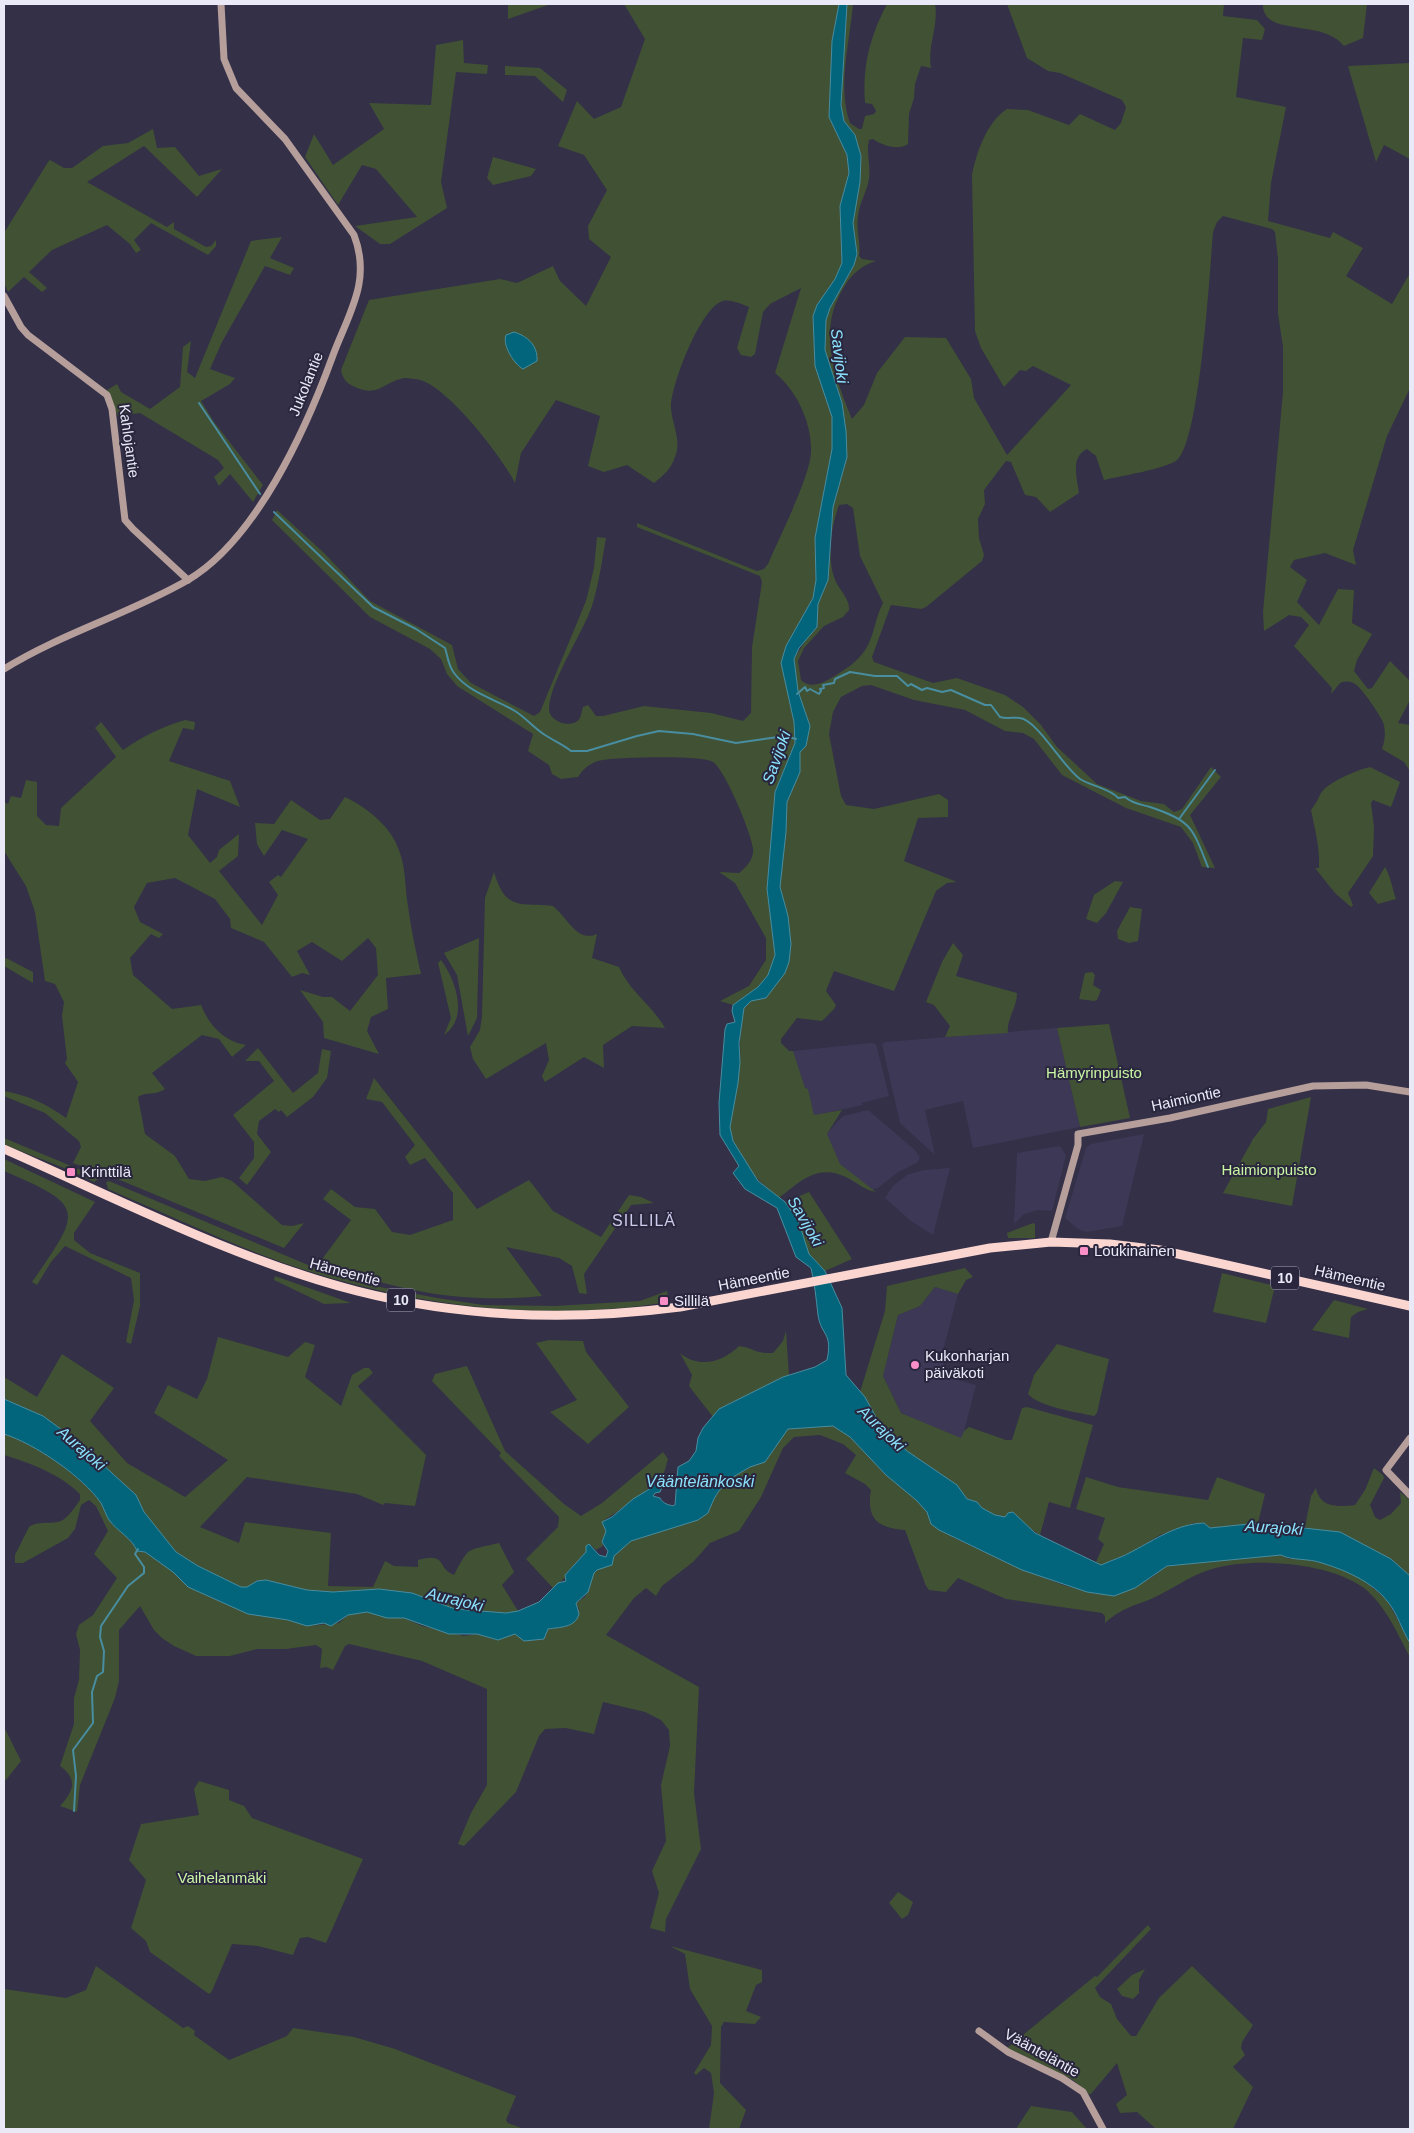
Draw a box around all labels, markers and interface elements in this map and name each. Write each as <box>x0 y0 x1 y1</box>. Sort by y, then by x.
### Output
water label: Savijoki <box>828 328 851 385</box>
street label: Jukolantie <box>285 349 326 418</box>
street label: Kahlojantie <box>116 403 143 479</box>
water label: Savijoki <box>759 728 794 786</box>
park label: Hämyrinpuisto <box>1046 1064 1142 1081</box>
street label: Haimiontie <box>1149 1083 1222 1114</box>
park label: Haimionpuisto <box>1221 1161 1317 1178</box>
place label: Krinttilä <box>81 1163 132 1180</box>
marker: Krinttilä <box>65 1166 77 1178</box>
water label: Savijoki <box>784 1193 827 1250</box>
district label: SILLILÄ <box>612 1212 676 1229</box>
place label: Loukinainen <box>1094 1242 1175 1259</box>
marker: Loukinainen <box>1078 1245 1090 1257</box>
street label: Hämeentie <box>308 1254 382 1289</box>
street label: Hämeentie <box>1313 1261 1387 1294</box>
street label: Hämeentie <box>717 1263 791 1294</box>
road number: 10 <box>1271 1266 1299 1290</box>
road number: 10 <box>387 1288 415 1312</box>
place label: Sillilä <box>674 1292 710 1309</box>
marker: Sillilä <box>658 1295 670 1307</box>
place label: Kukonharjan päiväkoti <box>925 1347 1009 1381</box>
marker: Kukonharjan päiväkoti <box>909 1359 921 1371</box>
water label: Aurajoki <box>854 1401 909 1455</box>
water label: Aurajoki <box>54 1422 109 1474</box>
water label: Vääntelänkoski <box>646 1473 755 1490</box>
water label: Aurajoki <box>1244 1517 1304 1538</box>
water label: Aurajoki <box>424 1584 485 1615</box>
park label: Vaihelanmäki <box>178 1869 266 1886</box>
street label: Väänteläntie <box>1002 2025 1083 2080</box>

